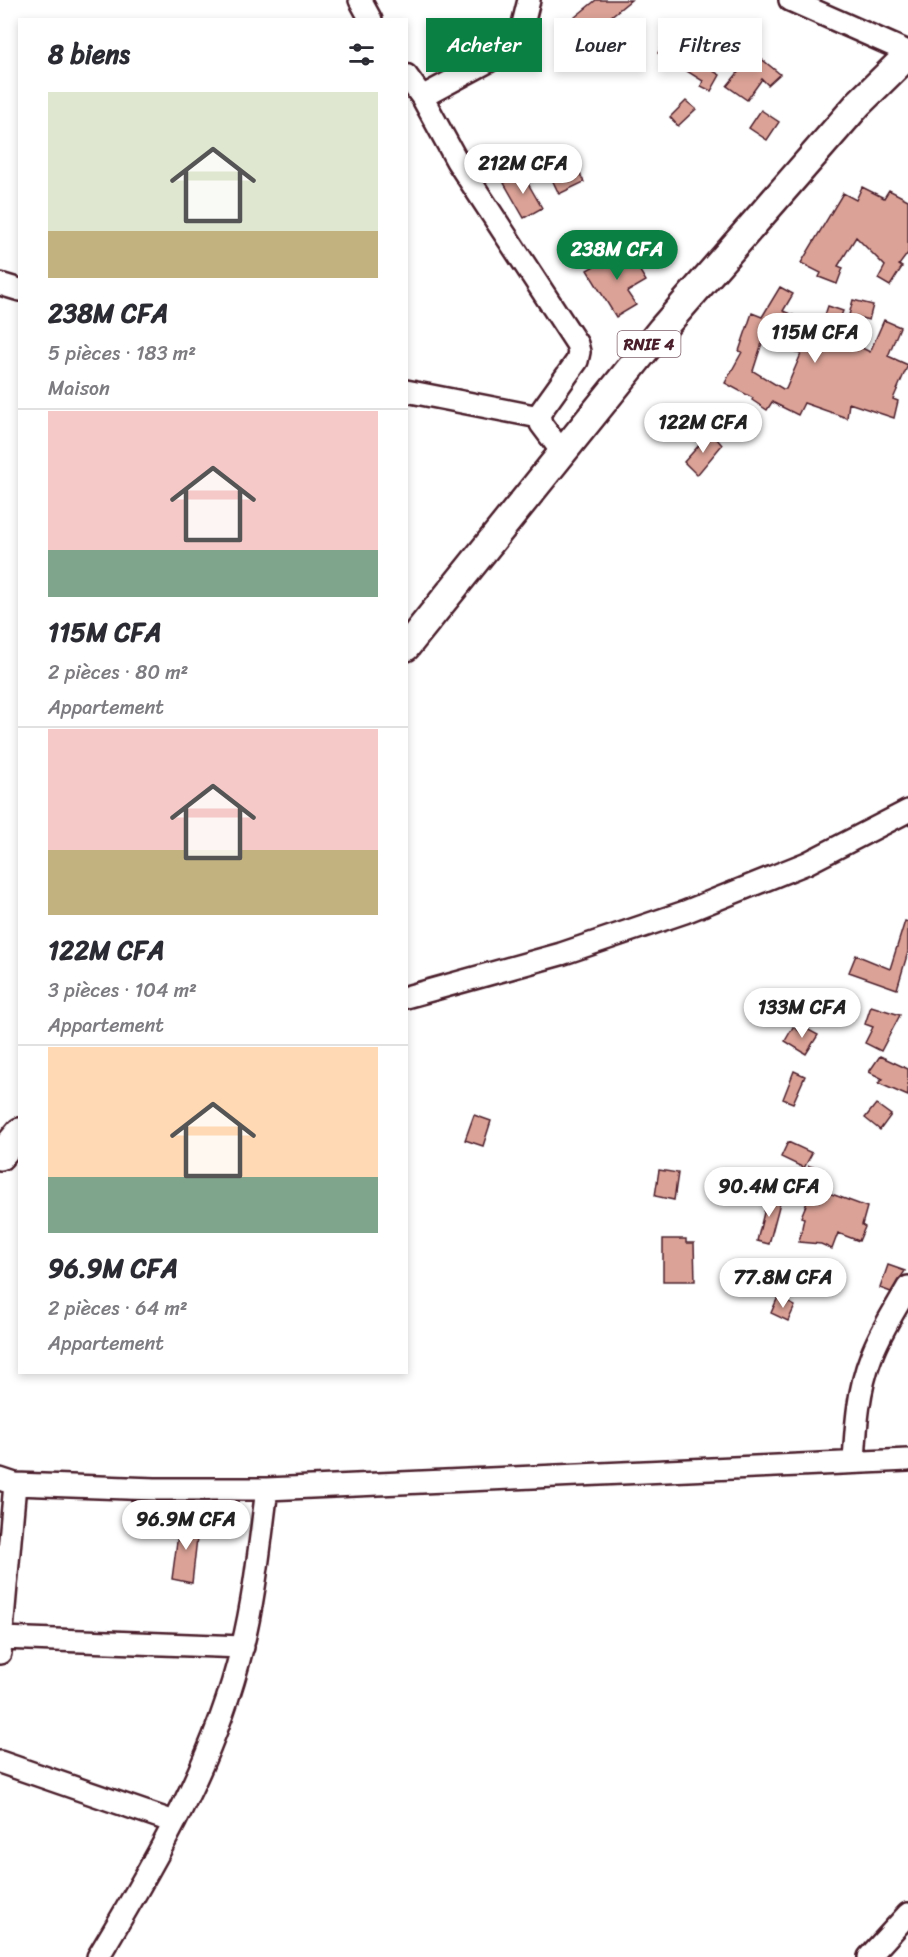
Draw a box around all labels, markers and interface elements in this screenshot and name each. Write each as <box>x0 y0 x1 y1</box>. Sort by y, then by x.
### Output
chip: Acheter <box>426 18 542 72</box>
chip: Louer <box>554 18 646 72</box>
chip: Filtres <box>658 18 762 72</box>
text: 8 biens <box>48 31 130 77</box>
icon: filters <box>345 38 378 71</box>
icon: home <box>159 131 267 239</box>
pin: 212M CFA <box>461 144 585 195</box>
text: 212M CFA <box>478 146 568 181</box>
pin: 238M CFA <box>555 230 679 281</box>
text: 238M CFA <box>571 232 663 267</box>
text: 238M CFA <box>48 290 168 336</box>
pin: 115M CFA <box>753 313 877 364</box>
text: 115M CFA <box>771 315 859 350</box>
road number: RNIE 4 <box>618 331 680 357</box>
text: 5 pièces · 183 m² <box>48 336 196 371</box>
text: Maison <box>48 371 110 406</box>
pin: 122M CFA <box>641 403 765 454</box>
text: 122M CFA <box>658 405 748 440</box>
icon: home <box>159 450 267 558</box>
text: 115M CFA <box>48 609 162 655</box>
text: 2 pièces · 80 m² <box>48 655 188 690</box>
text: Appartement <box>48 690 164 725</box>
icon: home <box>159 768 267 876</box>
text: 122M CFA <box>48 927 165 973</box>
text: 3 pièces · 104 m² <box>48 973 197 1008</box>
pin: 133M CFA <box>740 988 864 1039</box>
text: 133M CFA <box>758 990 846 1025</box>
text: Appartement <box>48 1008 164 1043</box>
icon: home <box>159 1086 267 1194</box>
pin: 90.4M CFA <box>700 1167 838 1218</box>
text: 90.4M CFA <box>718 1169 820 1204</box>
text: 96.9M CFA <box>48 1245 178 1291</box>
pin: 77.8M CFA <box>714 1258 852 1309</box>
text: 77.8M CFA <box>734 1260 832 1295</box>
text: 2 pièces · 64 m² <box>48 1291 188 1326</box>
text: Appartement <box>48 1326 164 1361</box>
pin: 96.9M CFA <box>117 1500 255 1551</box>
text: 96.9M CFA <box>136 1502 236 1537</box>

